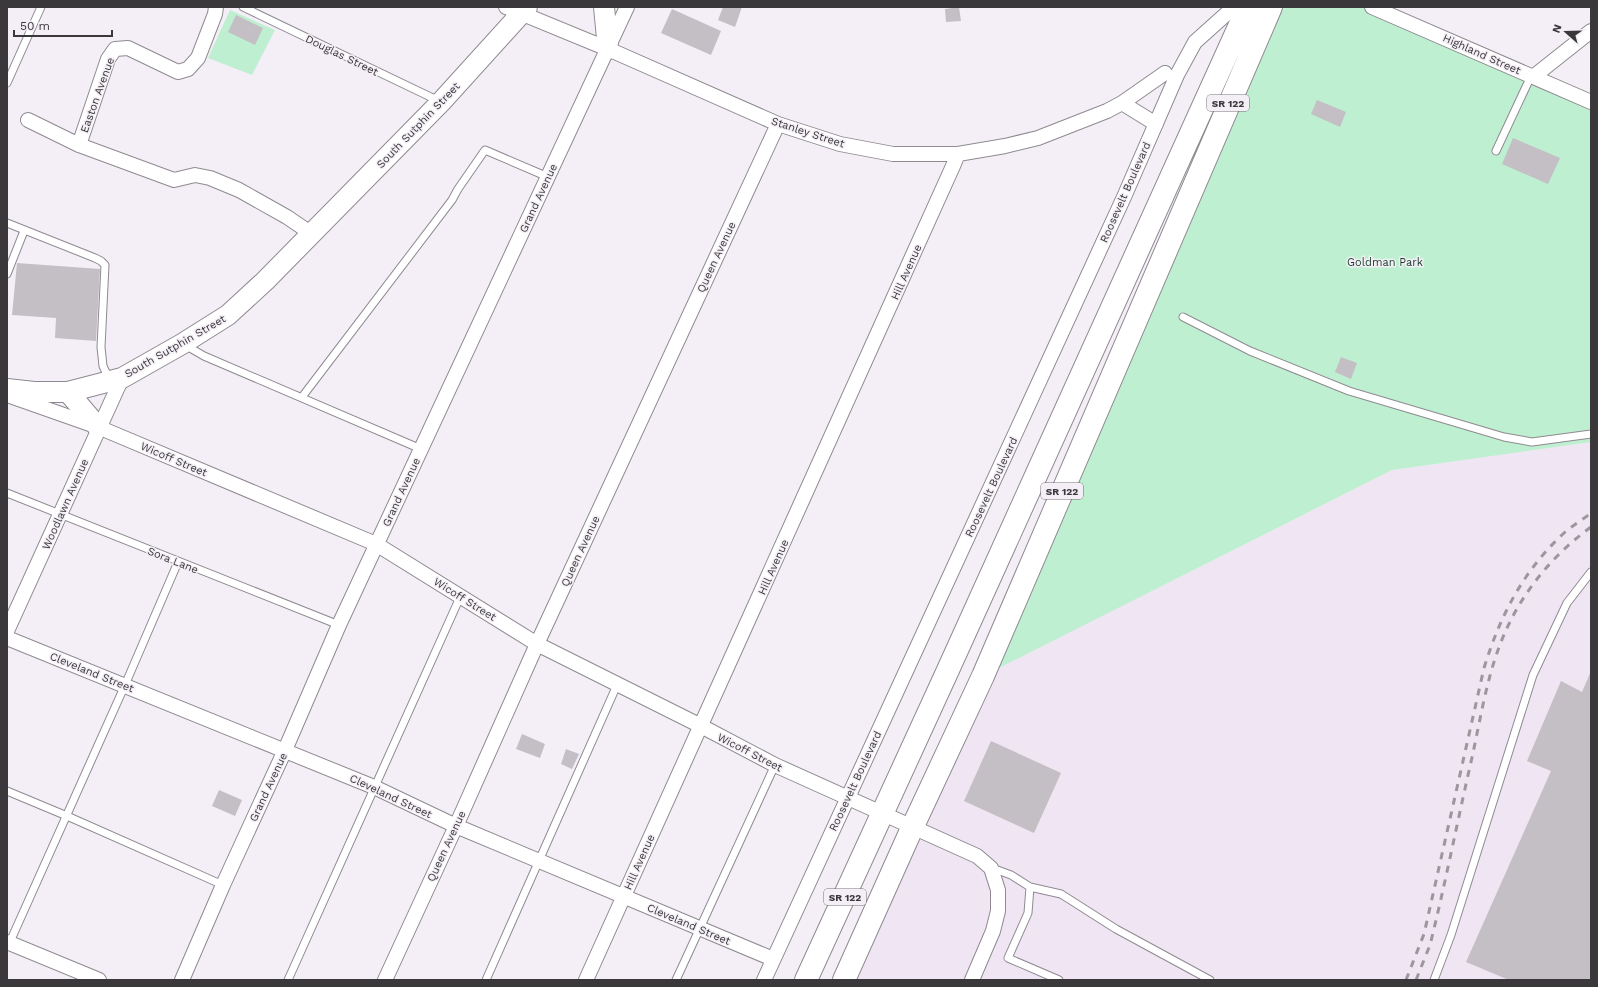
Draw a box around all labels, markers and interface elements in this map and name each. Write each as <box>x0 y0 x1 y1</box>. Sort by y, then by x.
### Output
scale bar <box>14 12 112 38</box>
north arrow <box>1546 12 1586 52</box>
text: 50 m <box>20 19 50 33</box>
text: N <box>1550 23 1565 35</box>
street label: Highland Street <box>1441 31 1523 78</box>
street label: Douglas Street <box>303 32 381 79</box>
street label: Easton Avenue <box>78 56 117 135</box>
street label: South Sutphin Street <box>374 79 463 171</box>
road number: SR 122 <box>1207 95 1249 111</box>
street label: Stanley Street <box>770 114 847 151</box>
street label: Roosevelt Boulevard <box>1097 140 1154 245</box>
street label: Grand Avenue <box>517 162 560 235</box>
street label: Queen Avenue <box>694 220 739 295</box>
street label: Hill Avenue <box>888 242 925 302</box>
park label: Goldman Park <box>1347 256 1423 269</box>
street label: South Sutphin Street <box>123 312 228 381</box>
street label: Roosevelt Boulevard <box>963 435 1020 539</box>
street label: Wicoff Street <box>138 440 209 480</box>
street label: Grand Avenue <box>380 456 423 529</box>
street label: Woodlawn Avenue <box>40 457 91 552</box>
road number: SR 122 <box>1041 483 1083 499</box>
street label: Queen Avenue <box>558 514 603 589</box>
street label: Hill Avenue <box>755 537 792 597</box>
street label: Sora Lane <box>145 544 200 577</box>
street label: Wicoff Street <box>431 575 499 624</box>
street label: Cleveland Street <box>48 650 136 695</box>
street label: Roosevelt Boulevard <box>827 729 884 833</box>
street label: Wicoff Street <box>715 730 785 775</box>
street label: Grand Avenue <box>247 751 290 824</box>
street label: Cleveland Street <box>348 772 434 821</box>
street label: Queen Avenue <box>424 809 469 884</box>
street label: Hill Avenue <box>621 832 658 892</box>
road number: SR 122 <box>824 889 866 905</box>
street label: Cleveland Street <box>645 901 733 948</box>

